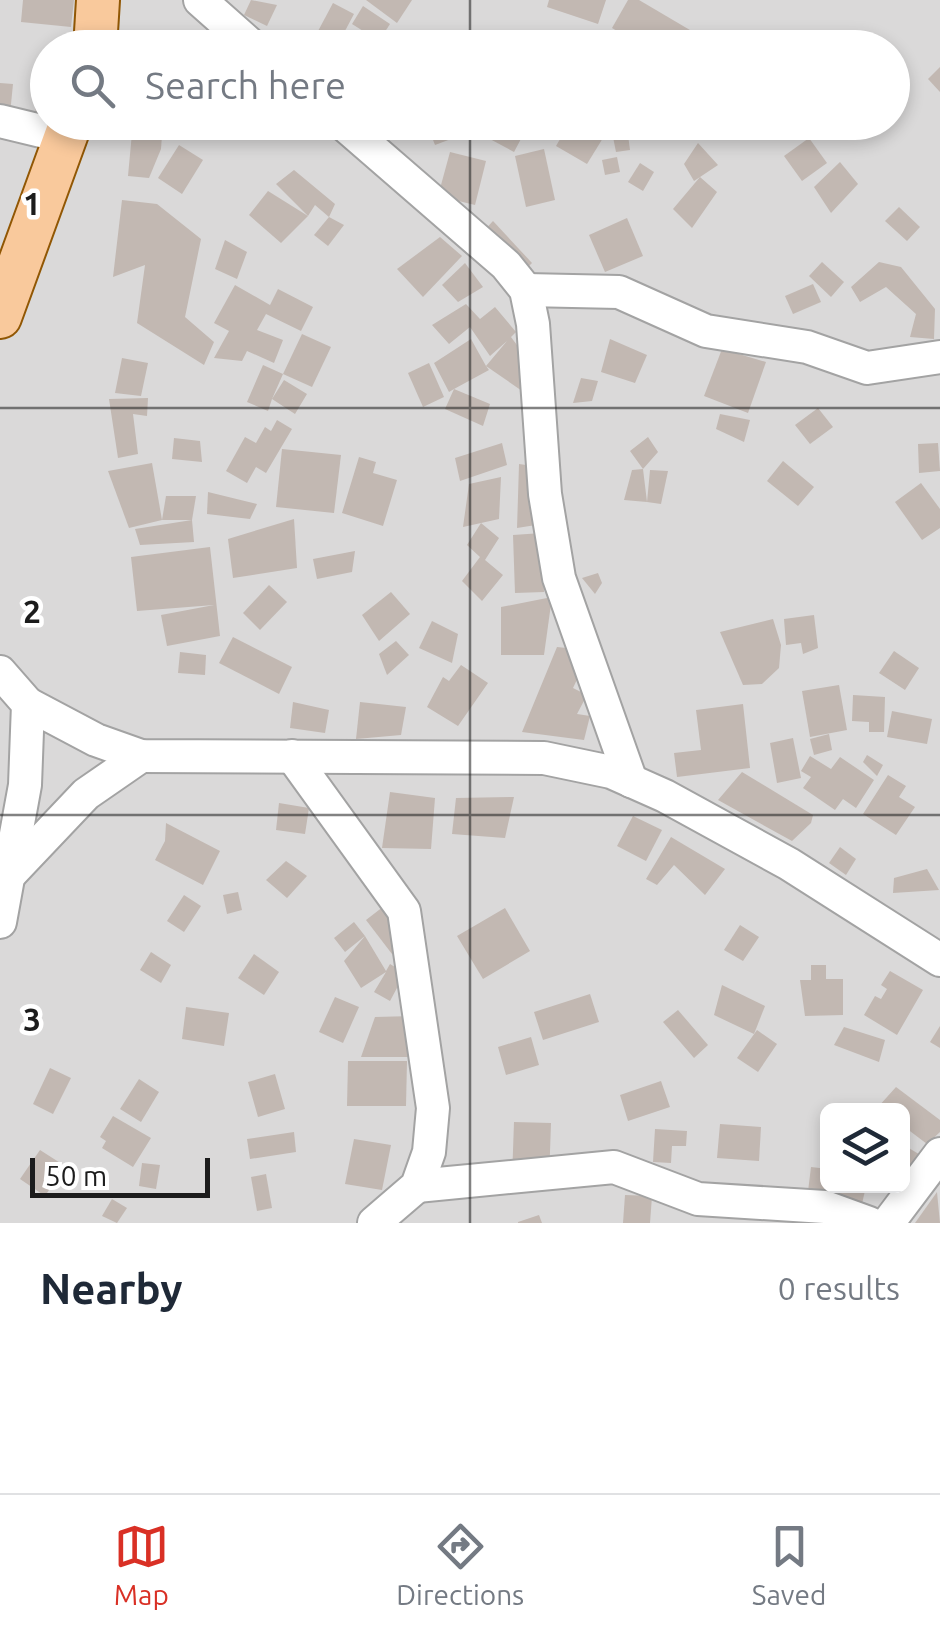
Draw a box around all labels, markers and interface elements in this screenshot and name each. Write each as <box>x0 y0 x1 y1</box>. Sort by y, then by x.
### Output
search box <box>30 30 910 140</box>
icon: search <box>65 58 120 113</box>
text: Search here <box>145 64 346 106</box>
text: 1 <box>23 185 41 221</box>
text: 2 <box>23 593 41 629</box>
text: 3 <box>23 1001 41 1037</box>
map controls <box>820 1103 910 1193</box>
button: layers <box>820 1103 910 1193</box>
scale bar <box>30 1153 210 1198</box>
text: 50 m <box>45 1160 107 1191</box>
text: Nearby <box>40 1265 183 1312</box>
text: 0 results <box>778 1270 900 1306</box>
tab: Map <box>114 1519 169 1610</box>
tab: Directions <box>396 1519 524 1610</box>
tab: Saved <box>752 1519 826 1610</box>

